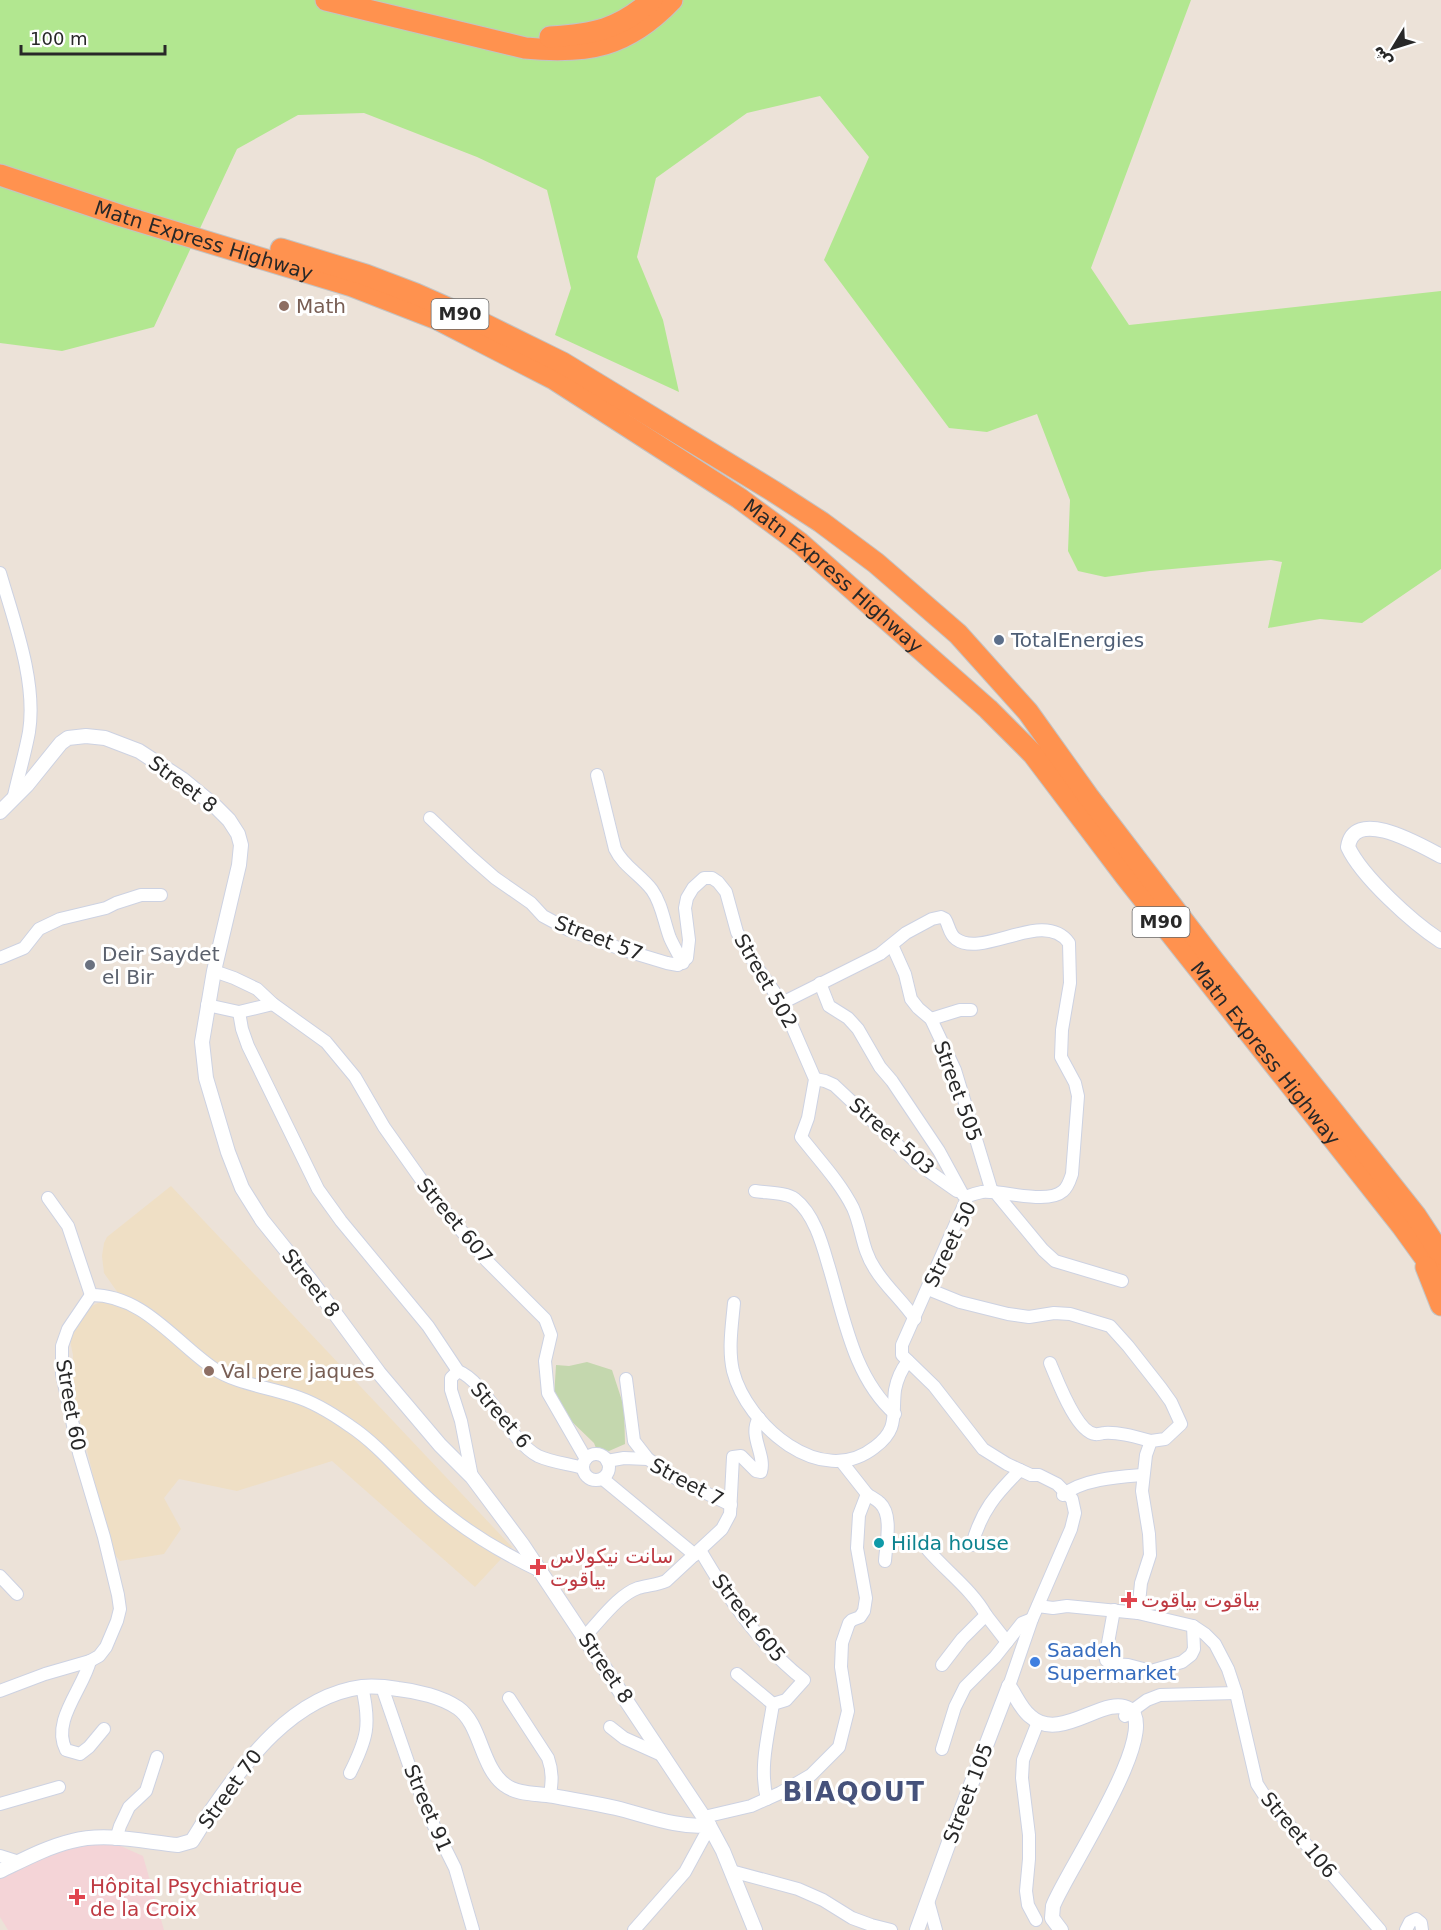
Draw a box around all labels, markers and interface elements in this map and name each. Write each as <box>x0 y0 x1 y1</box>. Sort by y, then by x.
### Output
scale bar <box>21 18 165 56</box>
north arrow <box>1363 18 1423 78</box>
text: 100 m <box>30 28 88 49</box>
text: ش <box>1367 42 1396 71</box>
street label: Matn Express Highway <box>91 196 316 285</box>
place label: Math <box>296 294 346 318</box>
marker: Math <box>277 299 291 313</box>
road number: M90 <box>432 299 488 329</box>
street label: Matn Express Highway <box>739 493 928 658</box>
place label: TotalEnergies <box>1010 628 1144 652</box>
marker: TotalEnergies <box>992 633 1006 647</box>
street label: Street 8 <box>144 750 222 818</box>
road number: M90 <box>1132 907 1190 937</box>
street label: Street 57 <box>551 910 647 966</box>
street label: Street 502 <box>729 929 803 1033</box>
place label: Deir Saydet el Bir <box>102 942 220 989</box>
street label: Matn Express Highway <box>1186 957 1345 1150</box>
marker: Deir Saydet el Bir <box>83 958 97 972</box>
street label: Street 505 <box>929 1037 987 1145</box>
street label: Street 503 <box>844 1092 940 1180</box>
street label: Street 607 <box>412 1173 498 1269</box>
street label: Street 50 <box>919 1197 981 1291</box>
street label: Street 8 <box>277 1244 345 1322</box>
street label: Street 60 <box>51 1357 91 1453</box>
place label: Val pere jaques <box>221 1359 375 1383</box>
marker: Val pere jaques <box>202 1364 216 1378</box>
street label: Street 6 <box>466 1377 536 1453</box>
street label: Street 7 <box>646 1453 728 1511</box>
place label: Hilda house <box>891 1531 1009 1555</box>
marker: Hilda house <box>872 1536 886 1550</box>
place label: سانت نيكولاس بياقوت <box>550 1544 673 1591</box>
marker: سانت نيكولاس بياقوت <box>531 1560 545 1574</box>
street label: Street 605 <box>707 1569 791 1667</box>
place label: بياقوت بياقوت <box>1141 1588 1260 1612</box>
marker: بياقوت بياقوت <box>1122 1593 1136 1607</box>
street label: Street 8 <box>574 1628 638 1708</box>
place label: Saadeh Supermarket <box>1047 1638 1176 1685</box>
marker: Saadeh Supermarket <box>1028 1655 1042 1669</box>
street label: Street 105 <box>938 1740 998 1846</box>
street label: Street 70 <box>193 1744 267 1834</box>
street label: Street 91 <box>399 1761 457 1855</box>
district label: BIAQOUT <box>782 1777 926 1807</box>
street label: Street 106 <box>1256 1787 1342 1883</box>
place label: Hôpital Psychiatrique de la Croix <box>90 1874 302 1921</box>
marker: Hôpital Psychiatrique de la Croix <box>68 1888 86 1906</box>

